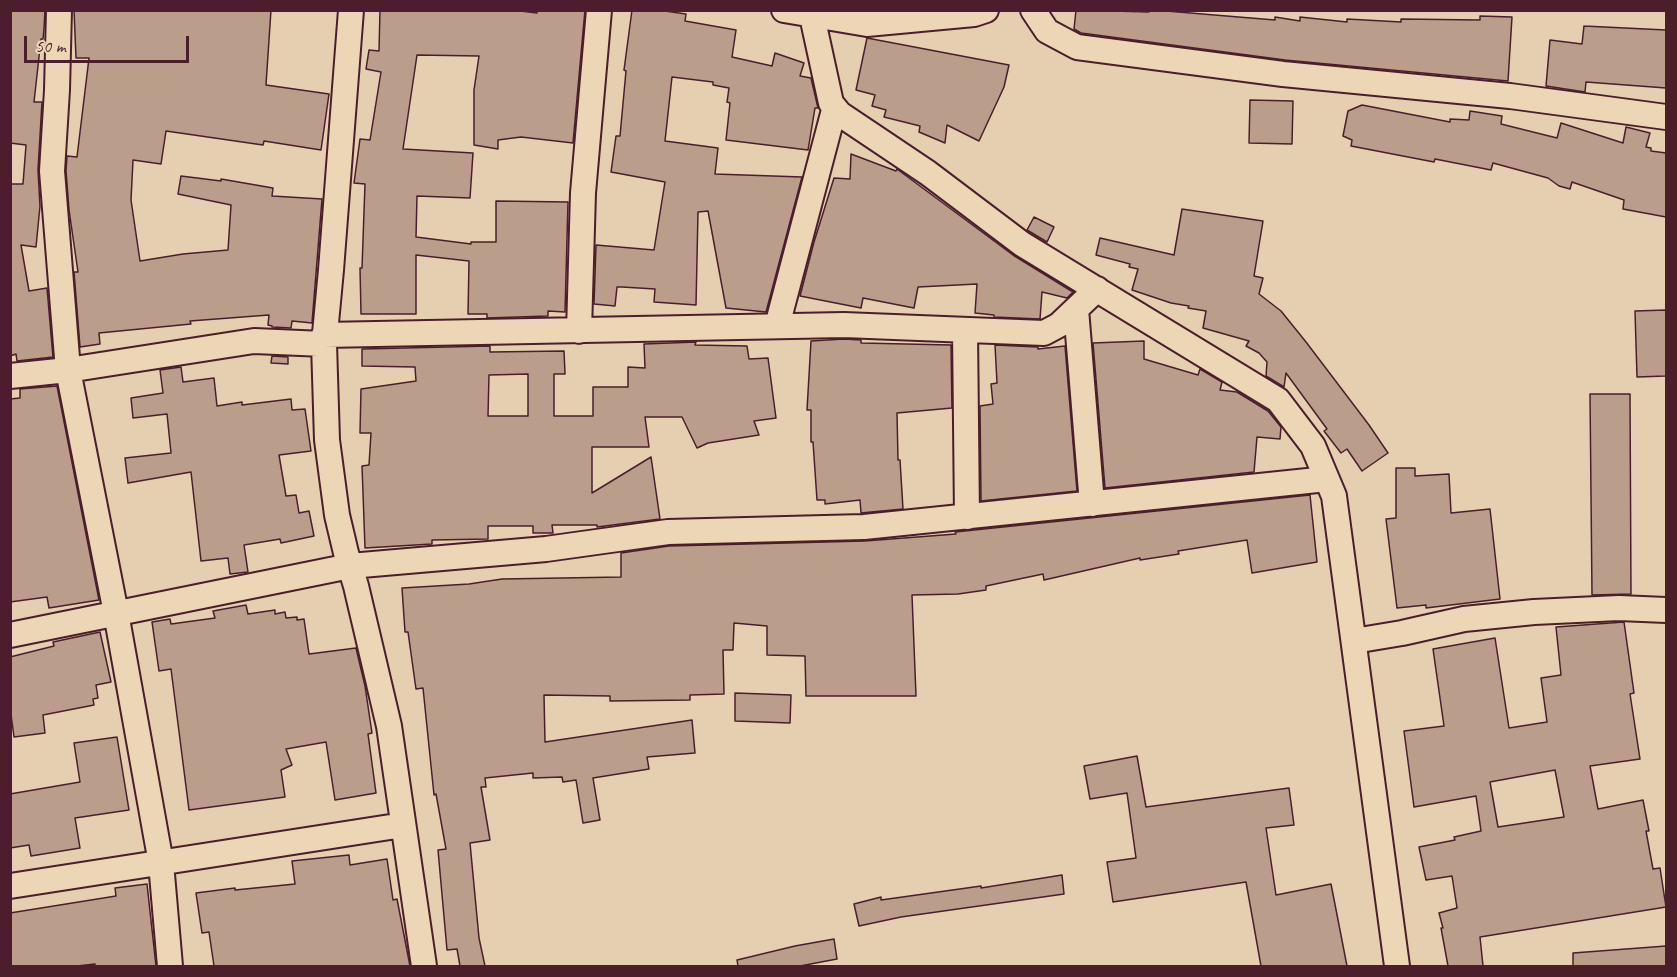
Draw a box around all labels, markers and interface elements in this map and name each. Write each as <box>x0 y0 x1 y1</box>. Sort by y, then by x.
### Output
scale bar <box>27 24 192 62</box>
text: 50 m <box>35 35 66 57</box>

